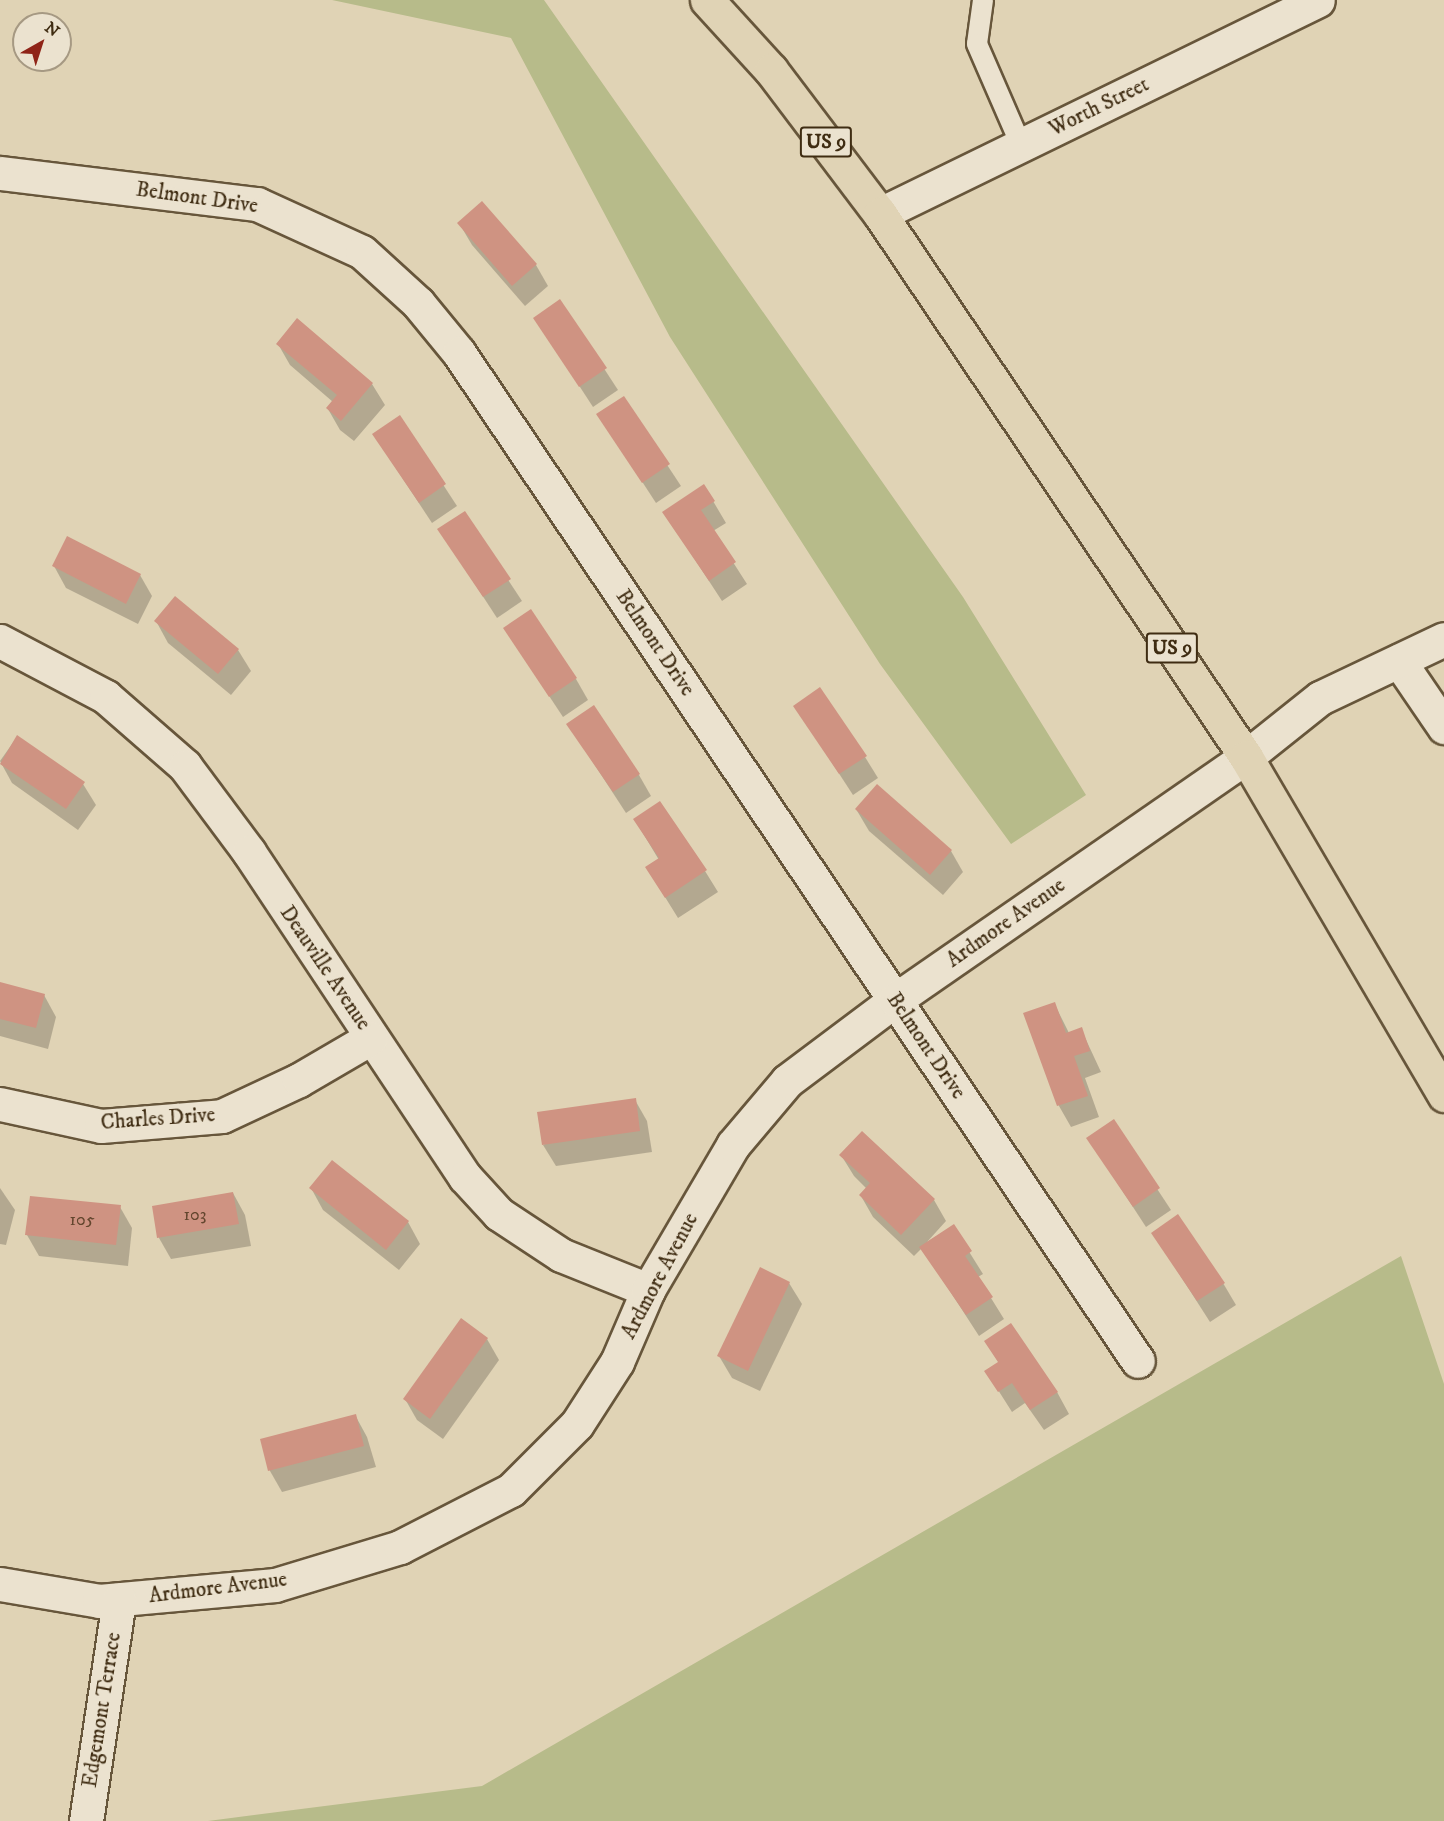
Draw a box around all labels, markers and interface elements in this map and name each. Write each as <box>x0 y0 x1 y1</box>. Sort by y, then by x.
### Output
north arrow <box>12 12 72 72</box>
text: N <box>41 18 63 41</box>
street label: Worth Street <box>1045 72 1153 142</box>
road number: US 9 <box>799 125 853 159</box>
street label: Belmont Drive <box>134 177 260 219</box>
street label: Belmont Drive <box>610 585 700 701</box>
road number: US 9 <box>1145 631 1199 665</box>
street label: Ardmore Avenue <box>942 873 1070 973</box>
street label: Deauville Avenue <box>274 901 376 1035</box>
street label: Belmont Drive <box>881 988 971 1104</box>
street label: Charles Drive <box>100 1102 216 1136</box>
house number: 103 <box>184 1204 206 1226</box>
house number: 105 <box>69 1209 95 1231</box>
street label: Ardmore Avenue <box>616 1209 704 1343</box>
street label: Ardmore Avenue <box>147 1567 289 1609</box>
street label: Edgemont Terrace <box>77 1630 127 1790</box>

